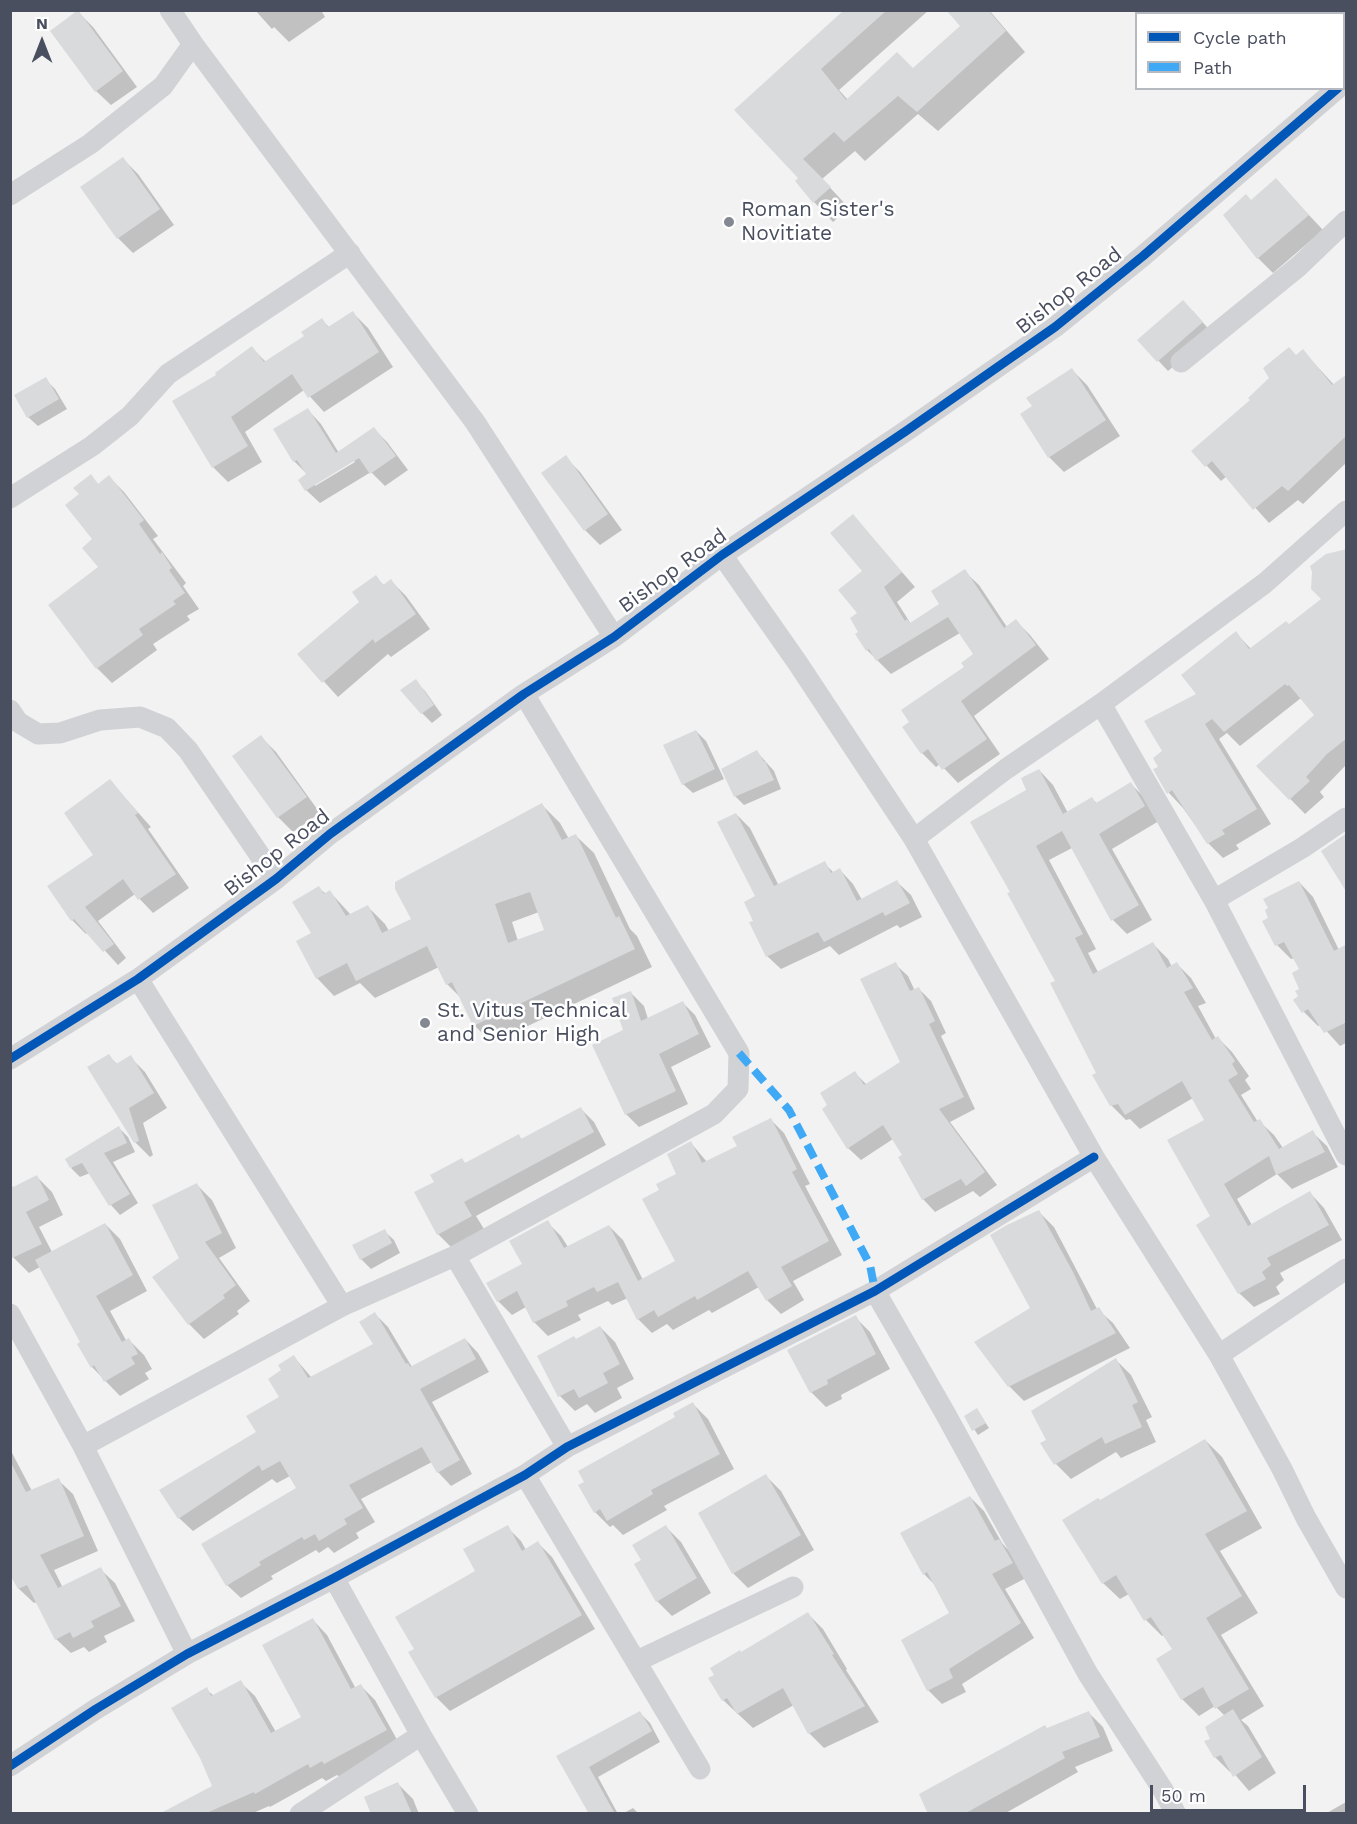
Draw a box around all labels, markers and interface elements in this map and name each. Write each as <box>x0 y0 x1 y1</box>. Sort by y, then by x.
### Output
north arrow <box>12 12 72 72</box>
legend <box>1135 12 1345 90</box>
text: N <box>36 14 48 33</box>
text: Cycle path <box>1193 27 1287 48</box>
text: Path <box>1193 57 1233 78</box>
place label: Roman Sister's Novitiate <box>741 197 894 247</box>
marker: Roman Sister's Novitiate <box>722 215 736 229</box>
street label: Bishop Road <box>1011 242 1127 340</box>
street label: Bishop Road <box>614 523 732 619</box>
street label: Bishop Road <box>219 804 335 902</box>
place label: St. Vitus Technical and Senior High <box>437 998 627 1048</box>
marker: St. Vitus Technical and Senior High <box>418 1016 432 1030</box>
scale bar <box>1153 1773 1309 1811</box>
text: 50 m <box>1161 1785 1206 1806</box>

